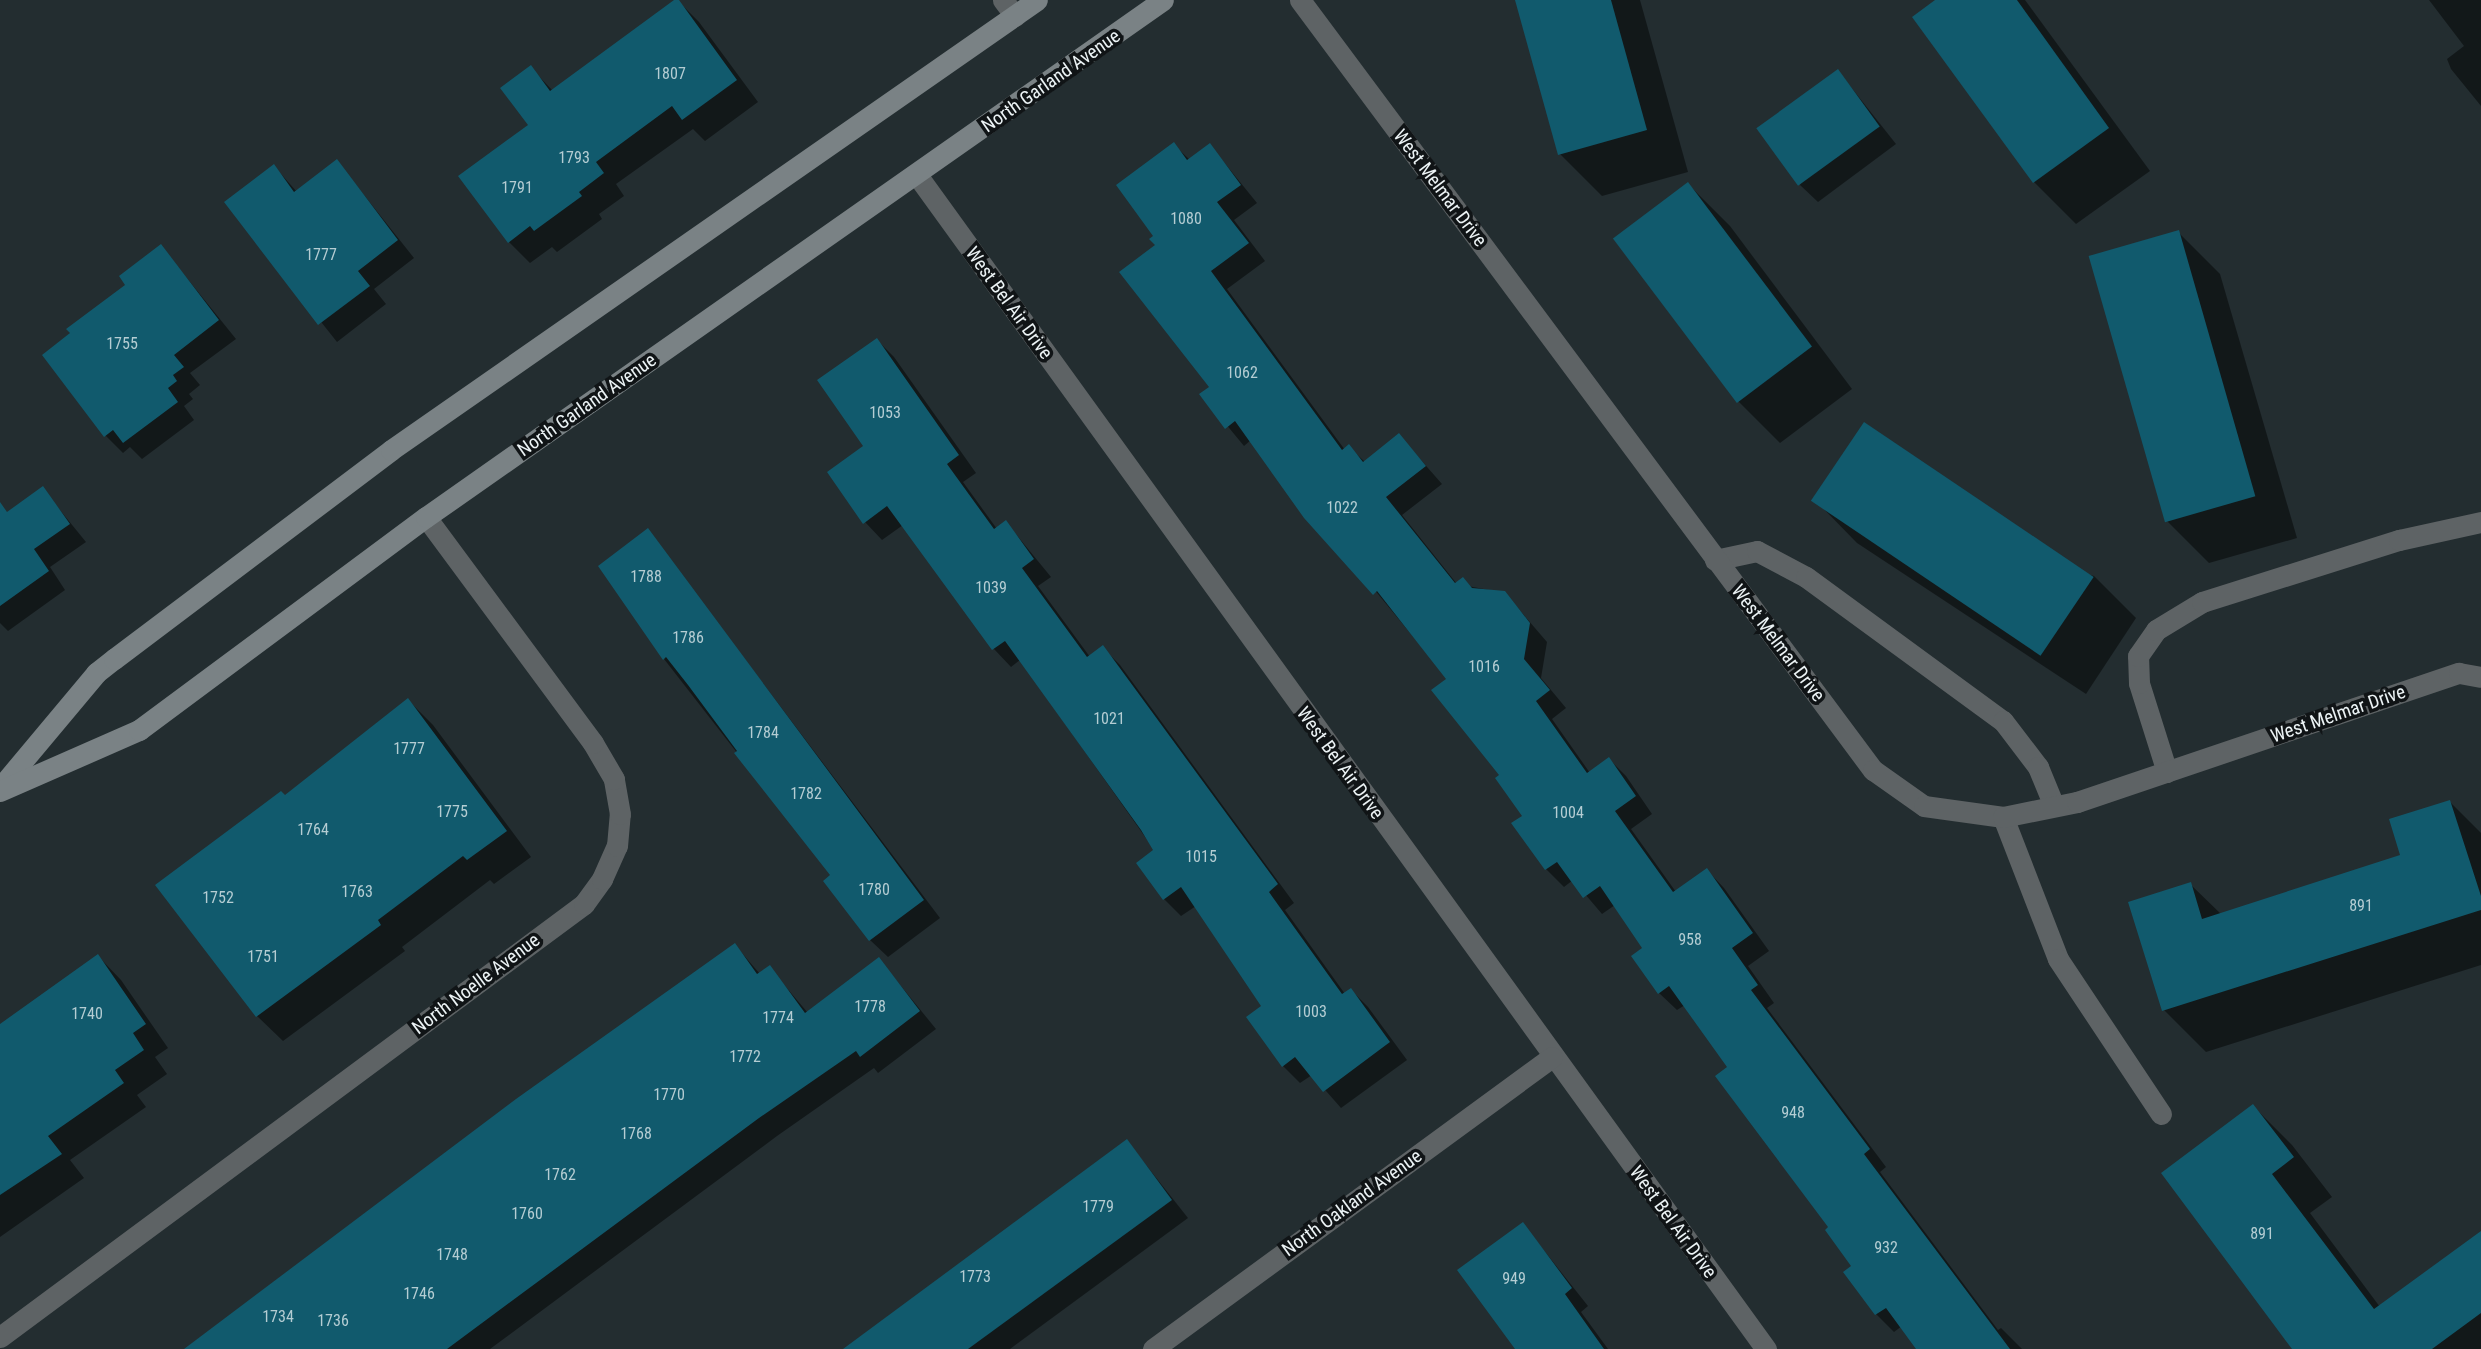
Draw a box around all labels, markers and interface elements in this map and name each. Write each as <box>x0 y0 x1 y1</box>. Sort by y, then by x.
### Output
street label: North Garland Avenue <box>977 25 1125 137</box>
house number: 1807 <box>654 64 686 84</box>
street label: West Melmar Drive <box>1389 125 1491 251</box>
house number: 1793 <box>558 148 590 168</box>
house number: 1791 <box>501 178 533 198</box>
house number: 1080 <box>1170 209 1202 229</box>
street label: West Bel Air Drive <box>961 242 1057 364</box>
house number: 1777 <box>305 245 337 265</box>
house number: 1755 <box>106 334 138 354</box>
street label: North Garland Avenue <box>513 349 661 461</box>
house number: 1062 <box>1226 363 1258 383</box>
house number: 1053 <box>869 403 901 423</box>
house number: 1022 <box>1326 498 1358 518</box>
house number: 1788 <box>630 567 662 587</box>
house number: 1039 <box>975 578 1007 598</box>
street label: West Melmar Drive <box>1727 580 1829 706</box>
house number: 1786 <box>672 628 704 648</box>
house number: 1016 <box>1468 657 1500 677</box>
street label: West Melmar Drive <box>2268 680 2408 748</box>
street label: West Bel Air Drive <box>1292 702 1388 824</box>
house number: 1021 <box>1093 709 1125 729</box>
house number: 1784 <box>747 723 779 743</box>
house number: 1777 <box>393 739 425 759</box>
house number: 1782 <box>790 784 822 804</box>
house number: 1775 <box>436 802 468 822</box>
house number: 1004 <box>1552 803 1584 823</box>
house number: 1764 <box>297 820 329 840</box>
house number: 1015 <box>1185 847 1217 867</box>
house number: 1780 <box>858 880 890 900</box>
house number: 1763 <box>341 882 373 902</box>
house number: 1752 <box>202 888 234 908</box>
house number: 891 <box>2349 896 2373 916</box>
street label: North Noelle Avenue <box>408 929 544 1039</box>
house number: 958 <box>1678 930 1702 950</box>
house number: 1751 <box>247 947 279 967</box>
house number: 1778 <box>854 997 886 1017</box>
house number: 1003 <box>1295 1002 1327 1022</box>
house number: 1740 <box>71 1004 103 1024</box>
house number: 1774 <box>762 1008 794 1028</box>
house number: 1772 <box>729 1047 761 1067</box>
house number: 1770 <box>653 1085 685 1105</box>
house number: 948 <box>1781 1103 1805 1123</box>
house number: 1768 <box>620 1124 652 1144</box>
street label: North Oakland Avenue <box>1278 1145 1426 1261</box>
street label: West Bel Air Drive <box>1625 1161 1721 1283</box>
house number: 1762 <box>544 1165 576 1185</box>
house number: 1779 <box>1082 1197 1114 1217</box>
house number: 1760 <box>511 1204 543 1224</box>
house number: 891 <box>2250 1224 2274 1244</box>
house number: 932 <box>1874 1238 1898 1258</box>
house number: 1748 <box>436 1245 468 1265</box>
house number: 1773 <box>959 1267 991 1287</box>
house number: 949 <box>1502 1269 1526 1289</box>
house number: 1746 <box>403 1284 435 1304</box>
house number: 1734 <box>262 1307 294 1327</box>
house number: 1736 <box>317 1311 349 1331</box>

